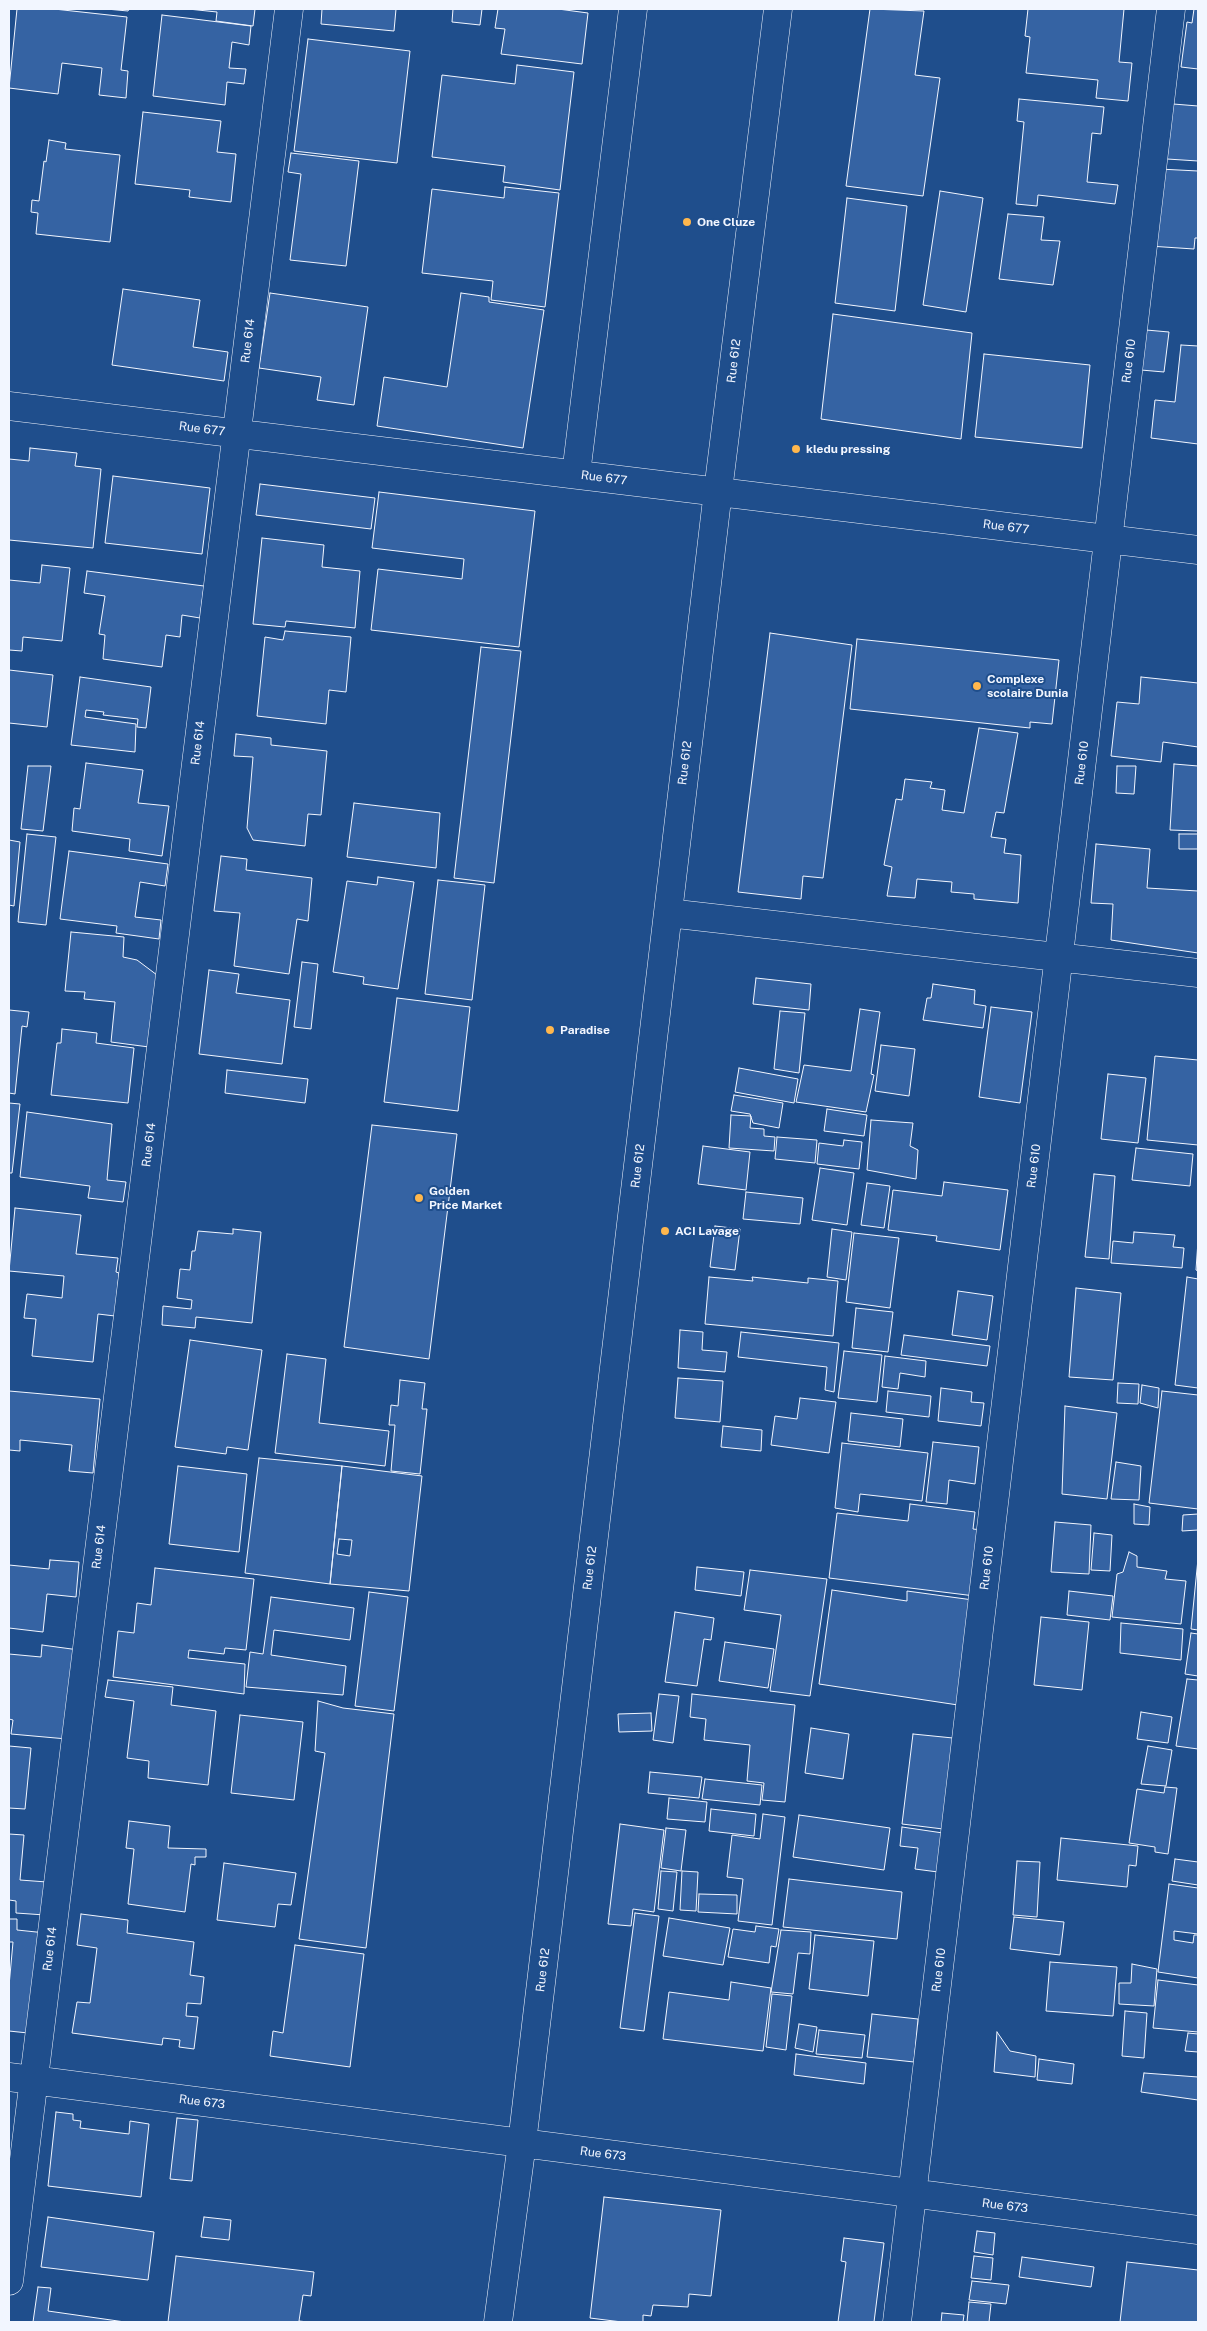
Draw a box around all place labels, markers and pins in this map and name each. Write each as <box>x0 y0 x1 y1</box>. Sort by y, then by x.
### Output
place label: One Cluze <box>697 215 755 229</box>
marker: One Cluze <box>681 216 693 228</box>
place label: kledu pressing <box>806 442 890 456</box>
marker: kledu pressing <box>790 443 802 455</box>
place label: Complexe scolaire Dunia <box>987 672 1068 700</box>
marker: Complexe scolaire Dunia <box>971 680 983 692</box>
place label: Paradise <box>560 1023 610 1037</box>
marker: Paradise <box>544 1024 556 1036</box>
place label: Golden Price Market <box>429 1184 502 1212</box>
marker: Golden Price Market <box>413 1192 425 1204</box>
place label: ACI Lavage <box>675 1224 739 1238</box>
marker: ACI Lavage <box>659 1225 671 1237</box>

